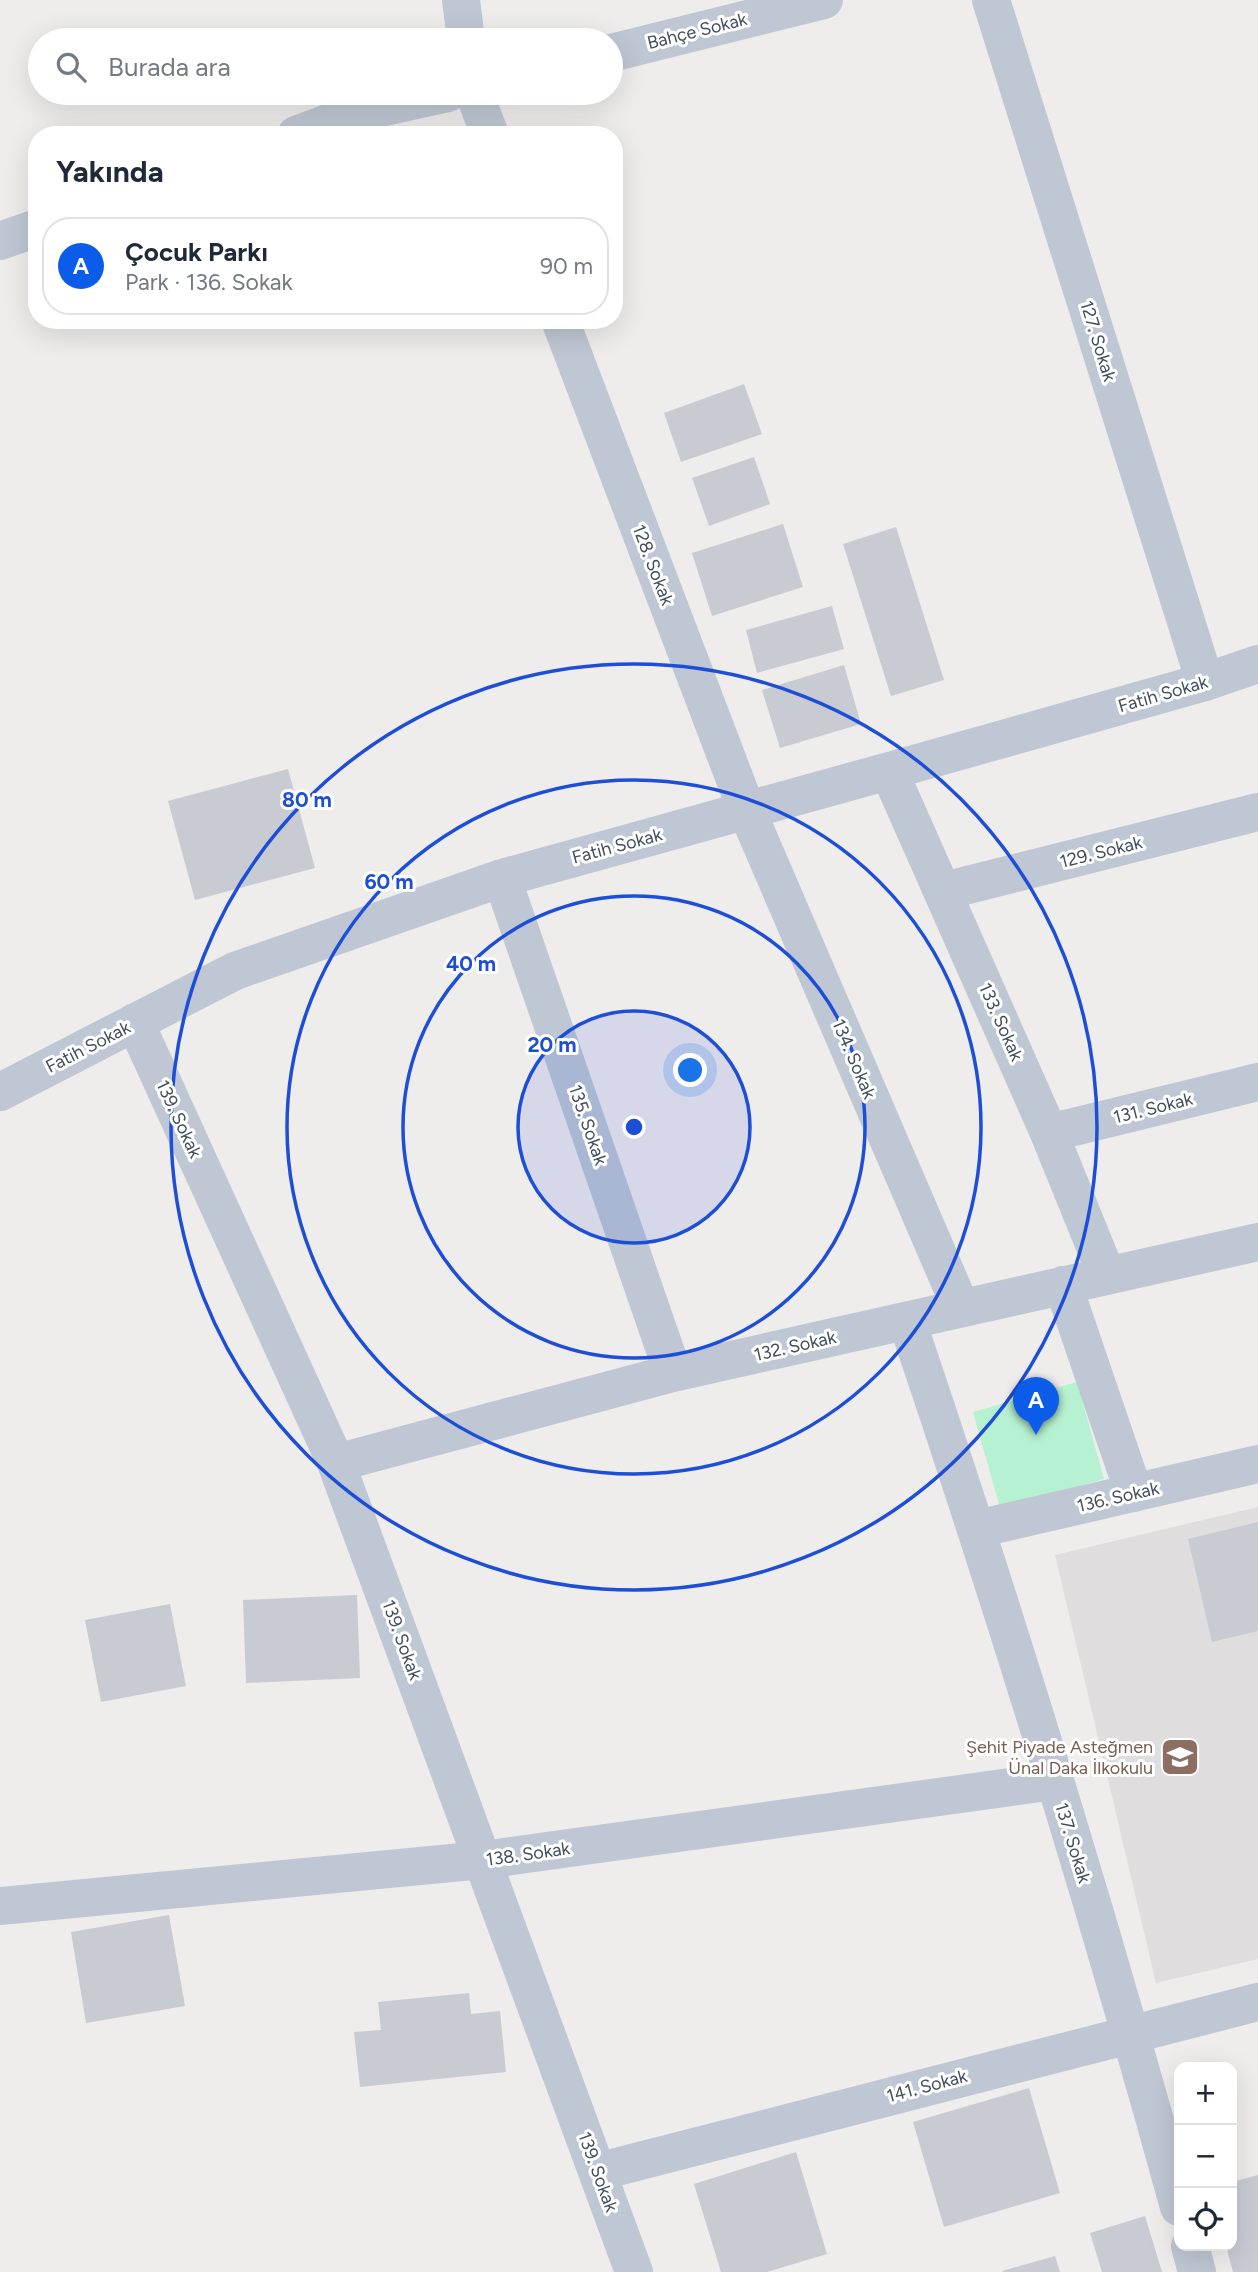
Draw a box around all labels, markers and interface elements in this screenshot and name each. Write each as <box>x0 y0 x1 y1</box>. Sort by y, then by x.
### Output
street label: Bahçe Sokak <box>645 8 749 54</box>
search box <box>28 28 623 105</box>
icon: search <box>52 48 90 86</box>
text: Burada ara <box>108 51 231 83</box>
text: Yakında <box>56 153 164 190</box>
text: Çocuk Parkı <box>125 236 268 268</box>
text: A <box>73 252 89 280</box>
text: 90 m <box>540 252 593 280</box>
text: Park · 136. Sokak <box>125 268 293 296</box>
street label: 127. Sokak <box>1075 298 1121 384</box>
street label: 128. Sokak <box>628 522 679 609</box>
street label: Fatih Sokak <box>1116 671 1211 717</box>
text: 80 m <box>282 787 332 812</box>
street label: Fatih Sokak <box>570 823 665 869</box>
street label: 129. Sokak <box>1058 831 1145 873</box>
text: 60 m <box>364 869 414 894</box>
text: 40 m <box>446 951 496 976</box>
street label: 133. Sokak <box>974 980 1028 1065</box>
street label: Fatih Sokak <box>42 1016 134 1078</box>
street label: 134. Sokak <box>827 1016 881 1102</box>
text: 20 m <box>527 1032 577 1057</box>
your location <box>673 1053 707 1087</box>
street label: 139. Sokak <box>151 1076 207 1162</box>
street label: 135. Sokak <box>564 1082 612 1168</box>
street label: 131. Sokak <box>1111 1087 1195 1128</box>
centre of rings <box>622 1115 646 1139</box>
street label: 132. Sokak <box>752 1326 838 1366</box>
pin: A <box>1013 1377 1059 1435</box>
street label: 136. Sokak <box>1075 1477 1161 1517</box>
street label: 139. Sokak <box>377 1597 427 1683</box>
place label: Şehit Piyade Asteğmen Ünal Daka İlkokulu <box>966 1736 1153 1779</box>
school or university icon: Şehit Piyade Asteğmen Ünal Daka İlkokulu <box>1159 1736 1201 1778</box>
street label: 137. Sokak <box>1050 1800 1096 1886</box>
street label: 138. Sokak <box>485 1837 572 1871</box>
map controls <box>1174 2062 1237 2251</box>
button: + <box>1174 2062 1237 2125</box>
street label: 141. Sokak <box>884 2065 970 2107</box>
button: − <box>1174 2125 1237 2188</box>
street label: 139. Sokak <box>573 2129 623 2215</box>
button: locate <box>1174 2188 1237 2251</box>

